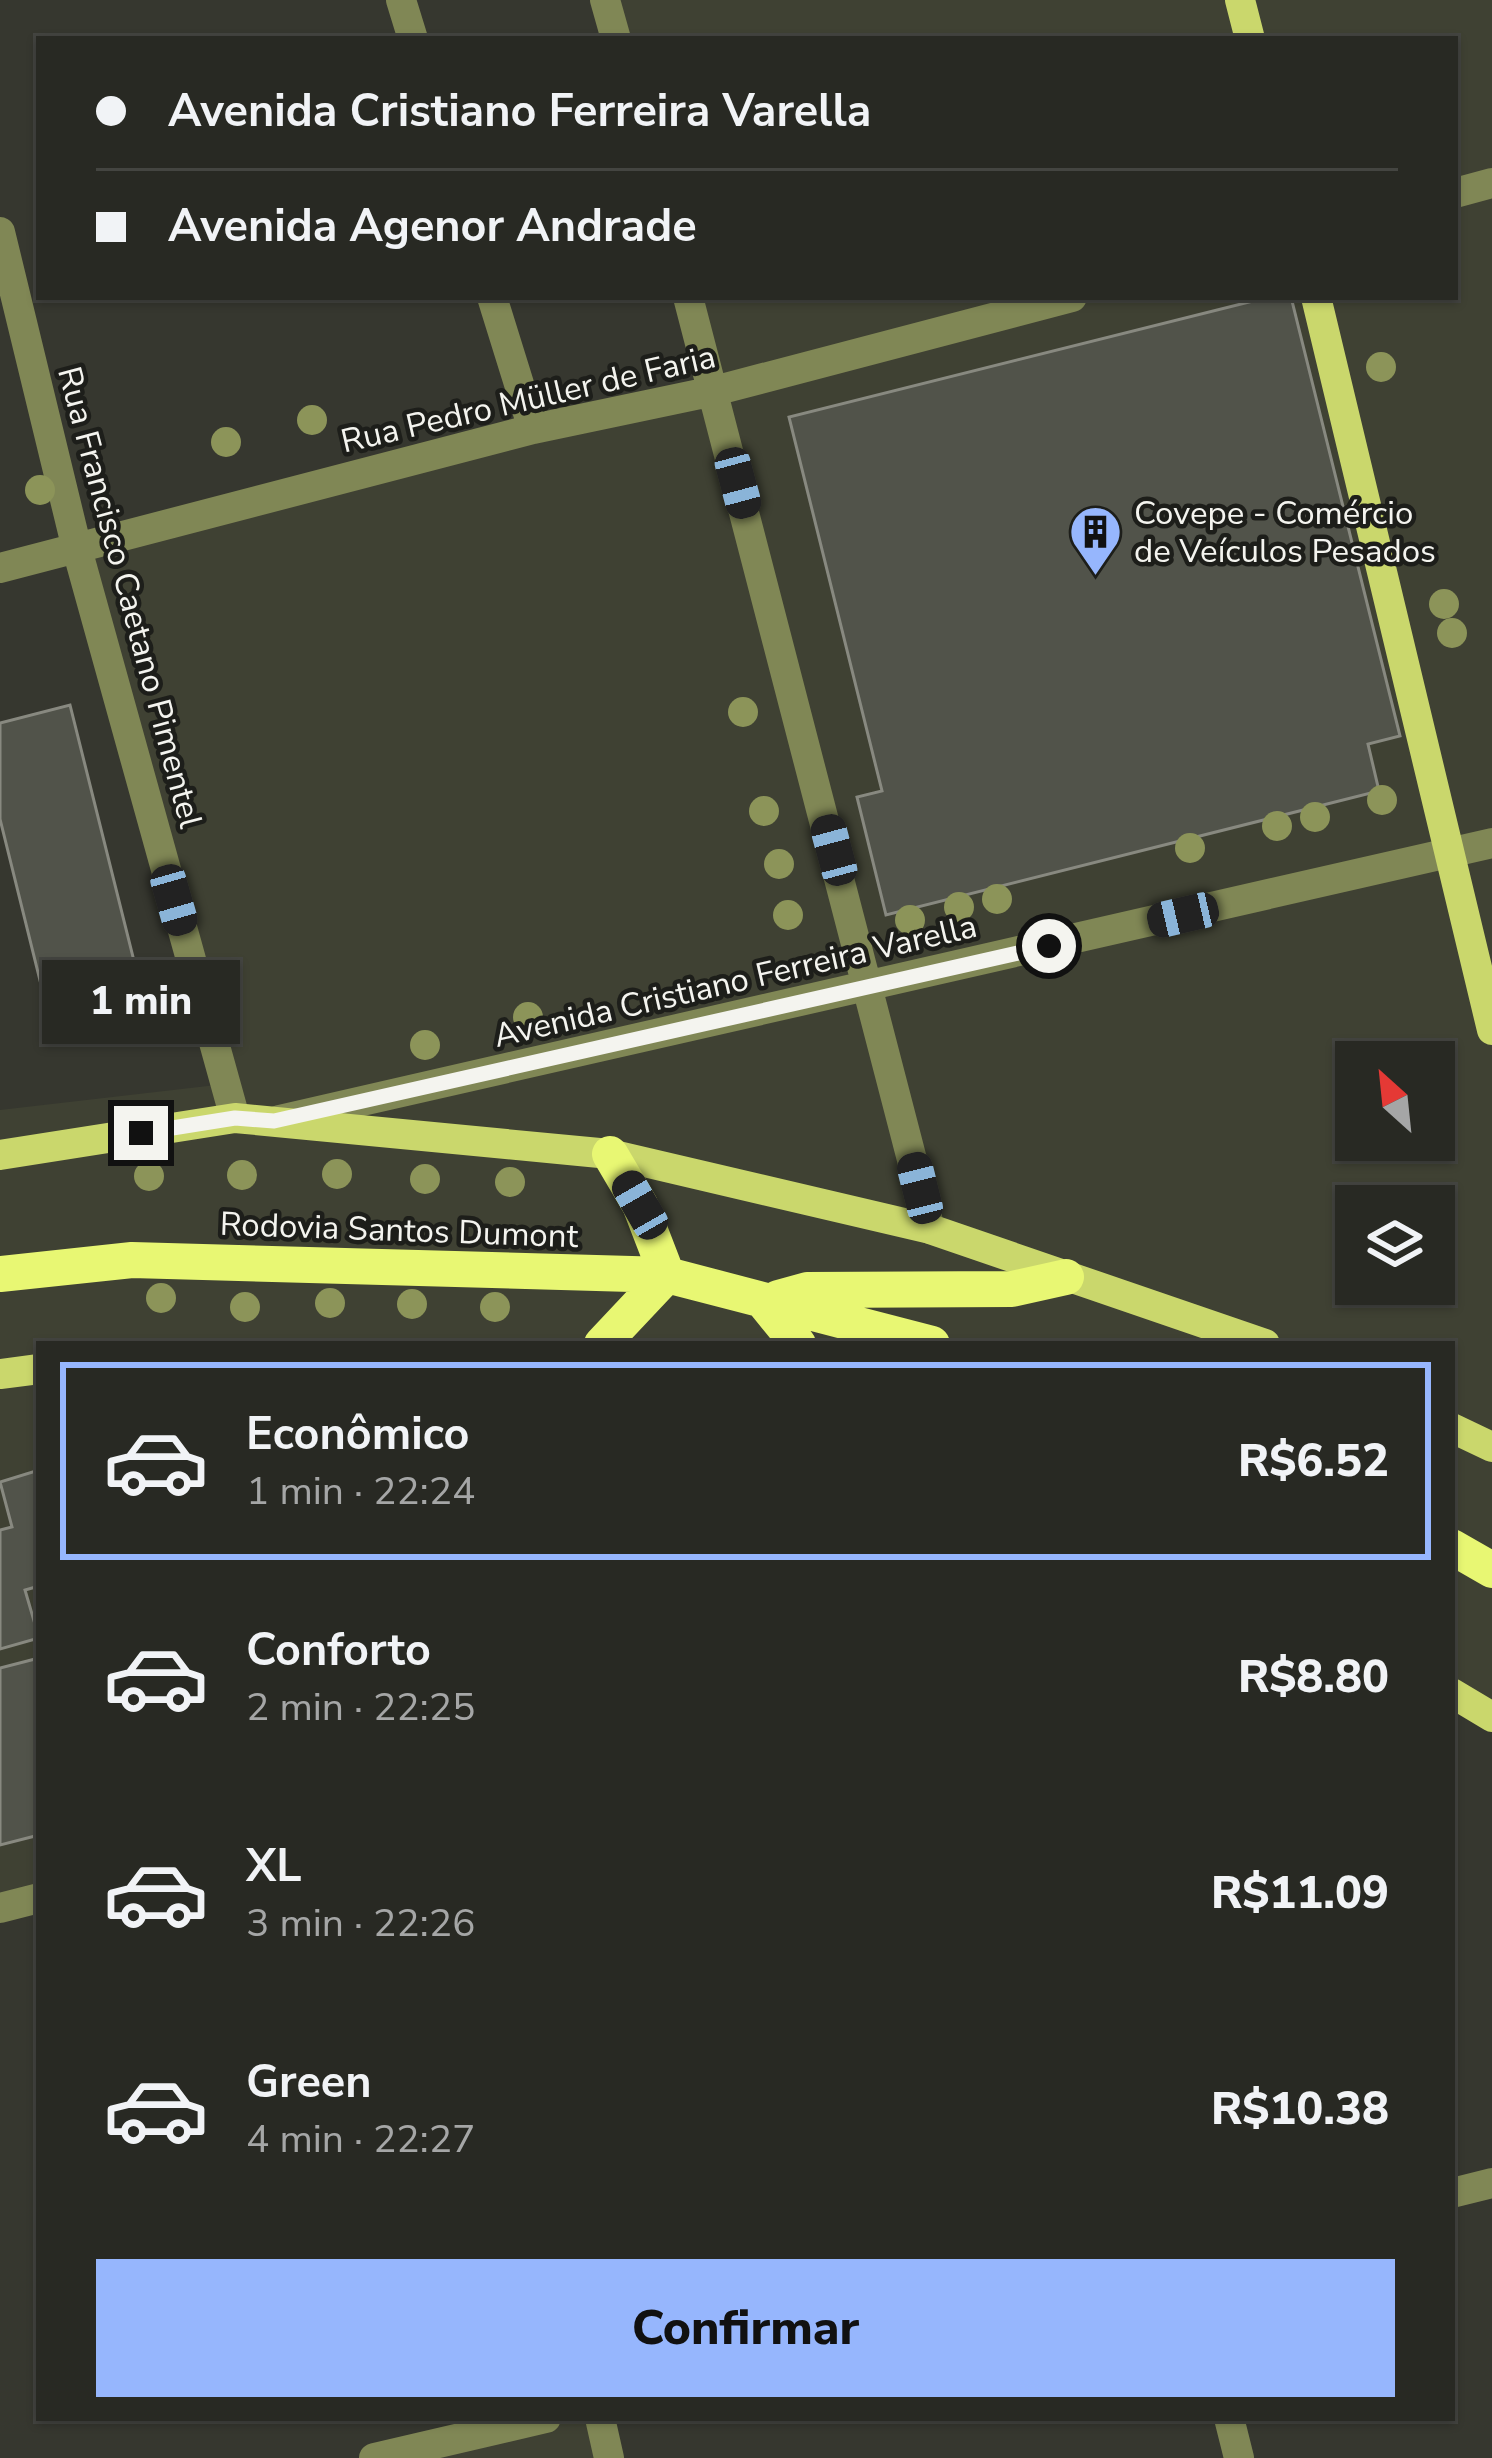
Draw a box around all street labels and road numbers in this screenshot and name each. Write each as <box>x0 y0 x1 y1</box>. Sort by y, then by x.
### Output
street label: Rua Pedro Müller de Faria <box>337 334 720 464</box>
street label: Rua Francisco Caetano Pimentel <box>46 362 213 833</box>
street label: Avenida Cristiano Ferreira Varella <box>489 904 981 1059</box>
street label: Rodovia Santos Dumont <box>219 1202 579 1259</box>

